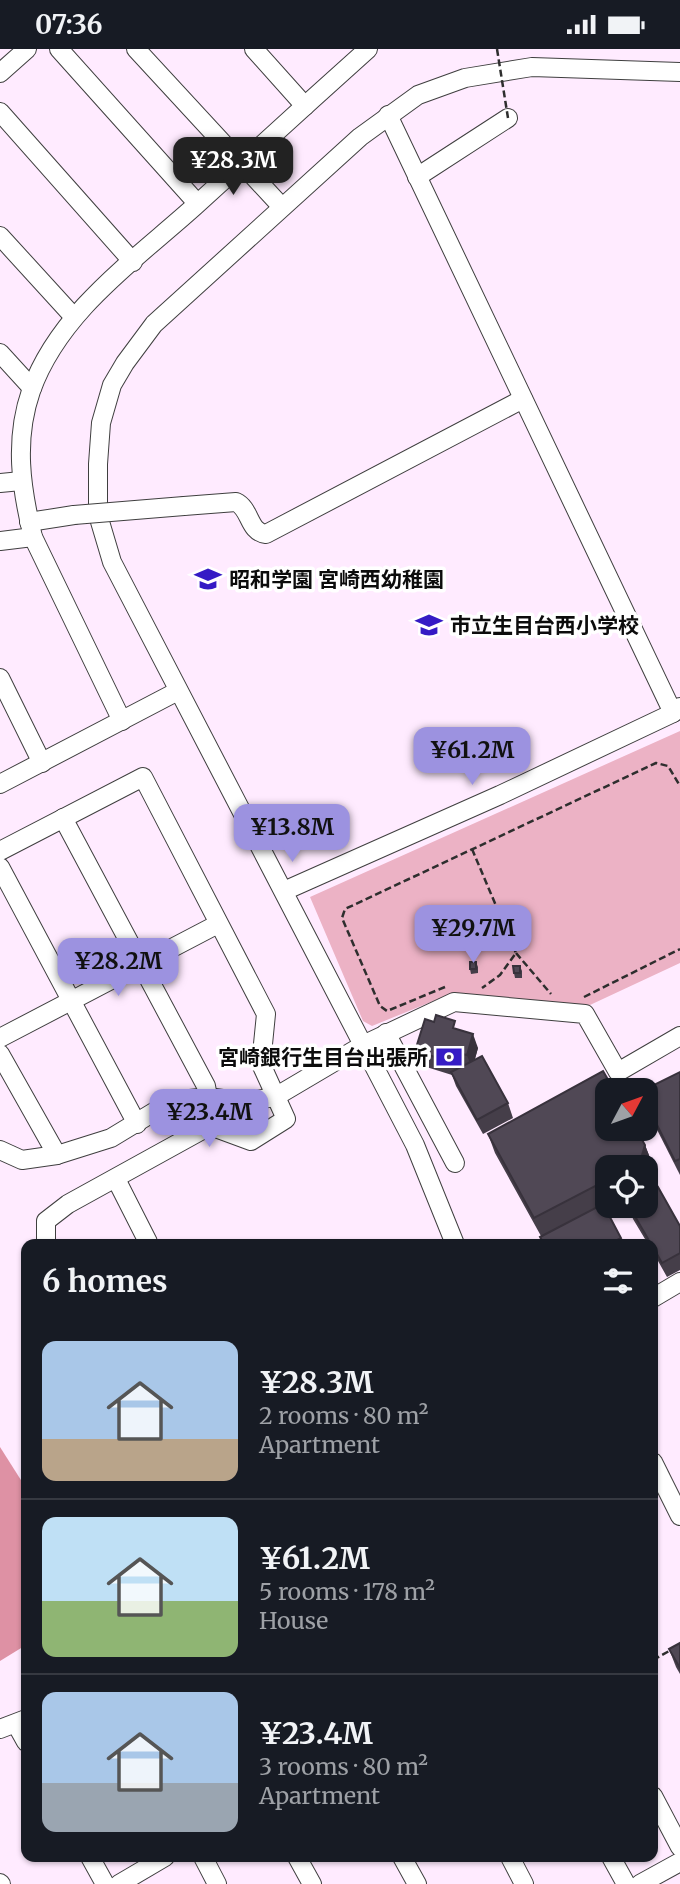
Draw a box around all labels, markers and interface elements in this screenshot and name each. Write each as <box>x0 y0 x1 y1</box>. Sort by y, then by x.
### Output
text: 07:36 <box>35 8 103 41</box>
pin: ¥28.3M <box>176 137 290 197</box>
text: ¥28.3M <box>189 145 277 174</box>
school or university icon: 昭和学園 宮崎西幼稚園 <box>193 564 223 594</box>
place label: 昭和学園 宮崎西幼稚園 <box>229 566 444 593</box>
school or university icon: 市立生目台西小学校 <box>414 610 444 640</box>
place label: 市立生目台西小学校 <box>450 612 639 639</box>
pin: ¥61.2M <box>415 727 529 787</box>
text: ¥61.2M <box>430 735 514 764</box>
pin: ¥13.8M <box>235 805 349 864</box>
text: ¥13.8M <box>250 812 334 841</box>
pin: ¥29.7M <box>416 905 530 965</box>
text: ¥29.7M <box>431 913 515 942</box>
pin: ¥28.2M <box>61 939 175 998</box>
text: ¥28.2M <box>74 946 162 975</box>
bank icon: 宮崎銀行生目台出張所 <box>434 1042 464 1072</box>
place label: 宮崎銀行生目台出張所 <box>218 1044 428 1071</box>
north arrow <box>595 1078 658 1141</box>
map controls <box>595 1078 658 1218</box>
pin: ¥23.4M <box>152 1089 266 1149</box>
text: ¥23.4M <box>165 1097 253 1126</box>
button: locate <box>595 1155 658 1218</box>
text: 6 homes <box>42 1262 167 1300</box>
icon: filters <box>599 1262 637 1300</box>
text: ¥28.3M <box>259 1363 373 1401</box>
icon: home <box>98 1369 182 1453</box>
text: 2 rooms · 80 m² <box>259 1401 428 1430</box>
text: Apartment <box>259 1430 380 1459</box>
text: ¥61.2M <box>259 1539 370 1577</box>
icon: home <box>98 1545 182 1629</box>
text: 5 rooms · 178 m² <box>259 1577 435 1606</box>
text: House <box>259 1606 328 1635</box>
text: ¥23.4M <box>259 1714 373 1752</box>
icon: home <box>98 1720 182 1804</box>
text: 3 rooms · 80 m² <box>259 1752 428 1781</box>
text: Apartment <box>259 1781 380 1810</box>

